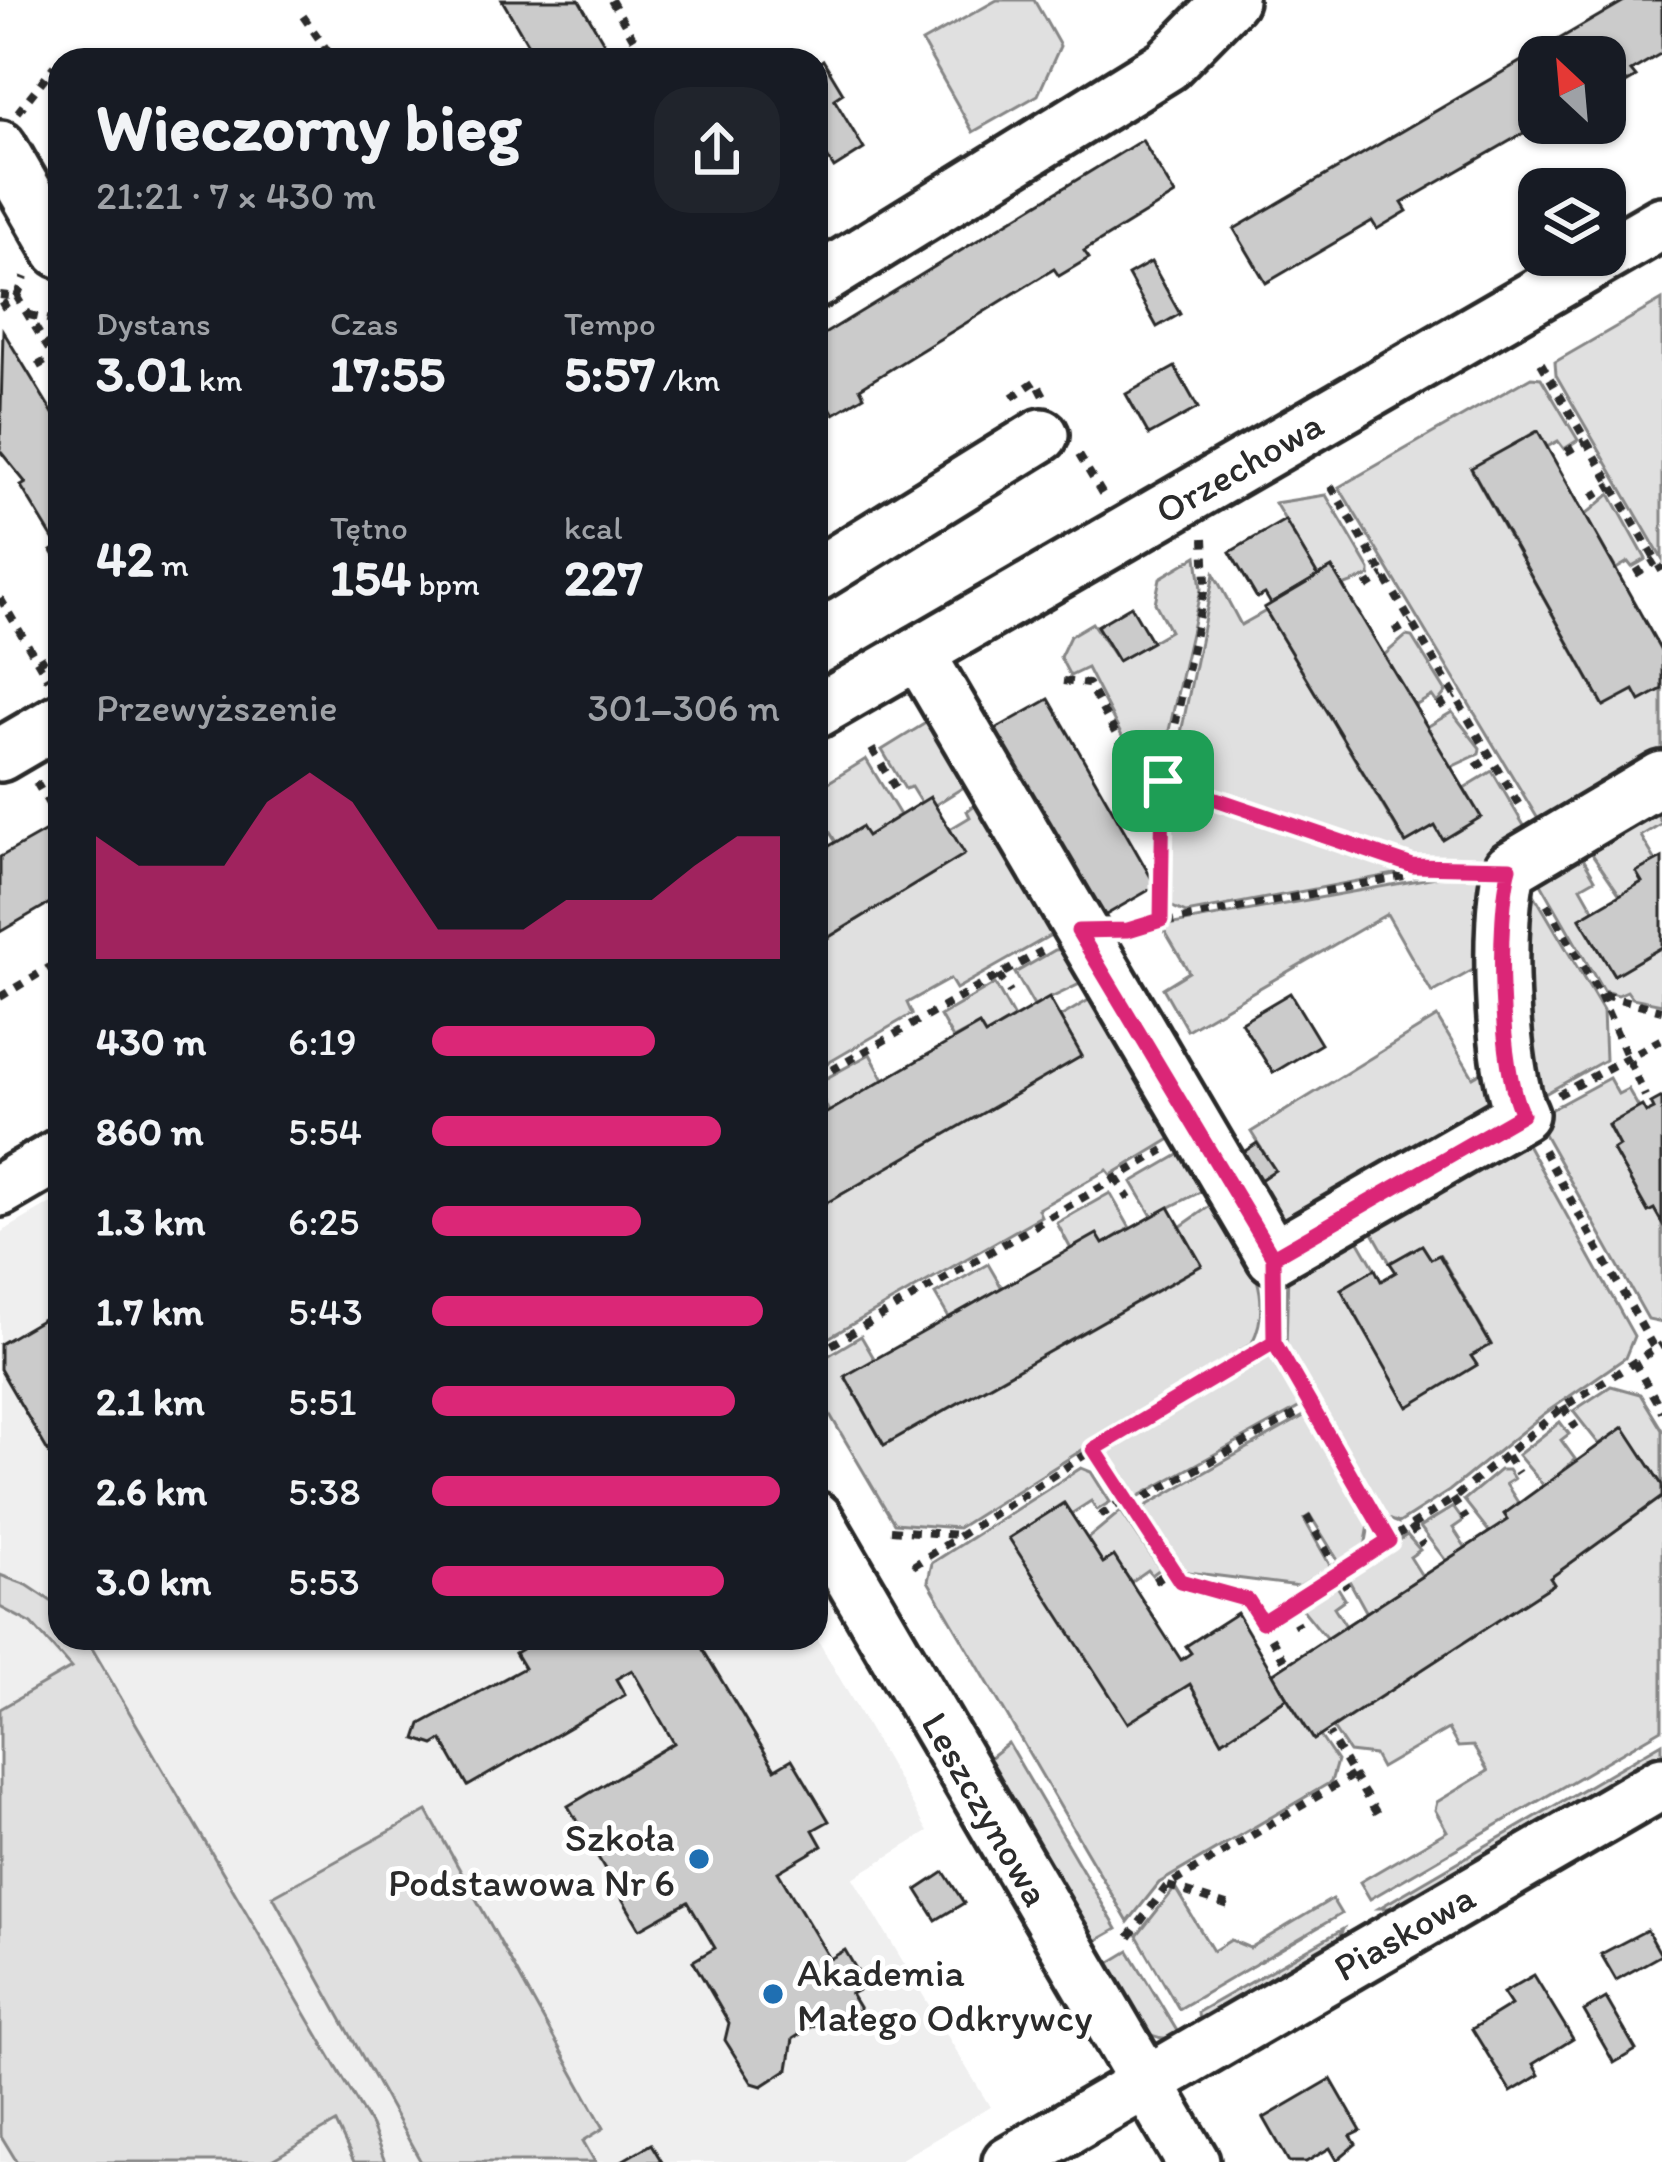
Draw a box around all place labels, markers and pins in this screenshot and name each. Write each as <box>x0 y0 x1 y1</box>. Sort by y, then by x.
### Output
pin <box>1112 730 1214 832</box>
place label: Szkoła Podstawowa Nr 6 <box>388 1814 675 1906</box>
marker: Szkoła Podstawowa Nr 6 <box>686 1846 712 1872</box>
place label: Akademia Małego Odkrywcy <box>797 1949 1092 2041</box>
marker: Akademia Małego Odkrywcy <box>760 1981 786 2007</box>

